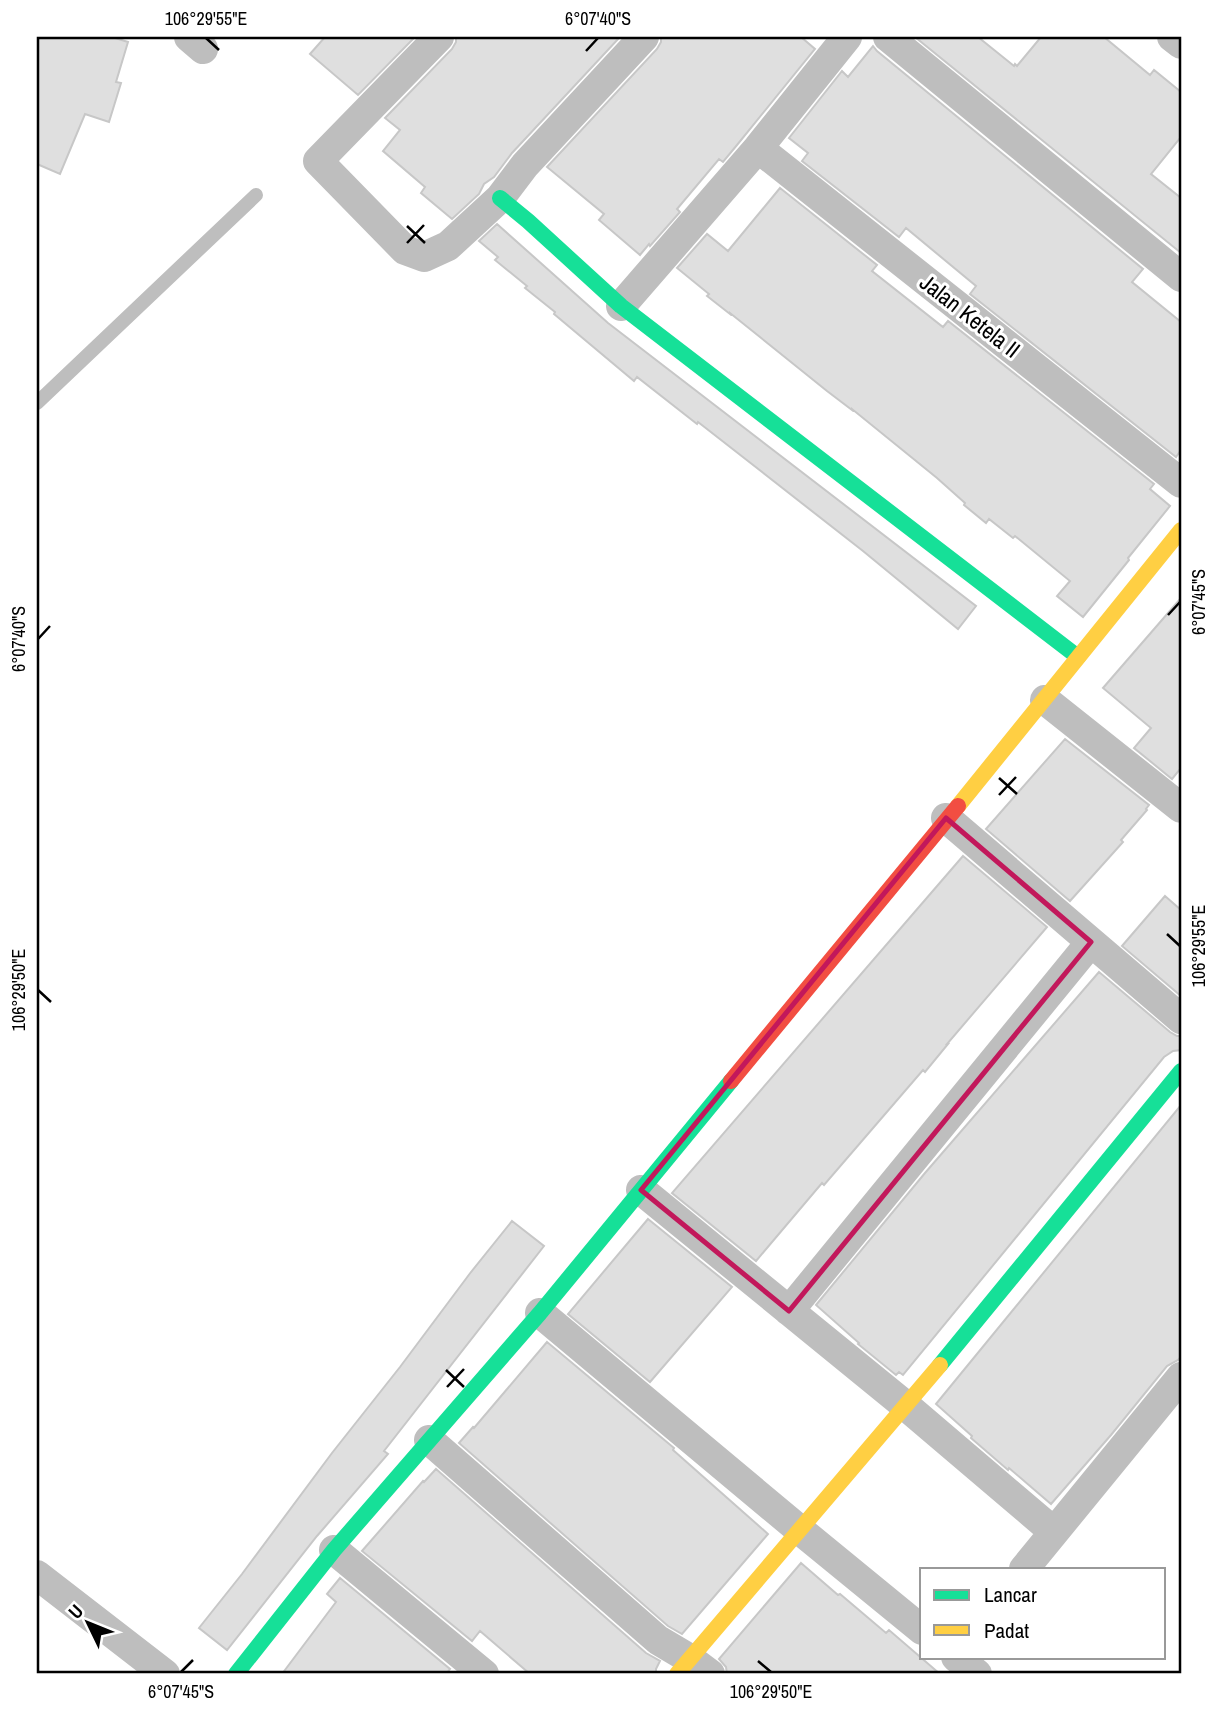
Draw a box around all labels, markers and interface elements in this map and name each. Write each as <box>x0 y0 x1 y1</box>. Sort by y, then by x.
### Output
text: 106°29'55"E <box>165 6 247 31</box>
text: 6°07'40"S <box>565 6 631 31</box>
street label: Jalan Ketela II <box>914 267 1027 365</box>
text: 6°07'45"S <box>1186 569 1211 635</box>
text: 6°07'40"S <box>6 606 31 672</box>
text: 106°29'55"E <box>1186 905 1211 987</box>
text: 106°29'50"E <box>6 949 31 1031</box>
legend <box>920 1568 1166 1658</box>
text: Lancar <box>984 1580 1037 1609</box>
north arrow <box>52 1588 122 1658</box>
text: U <box>62 1598 89 1624</box>
text: Padat <box>984 1616 1029 1645</box>
text: 6°07'45"S <box>148 1679 214 1704</box>
text: 106°29'50"E <box>730 1679 812 1704</box>

